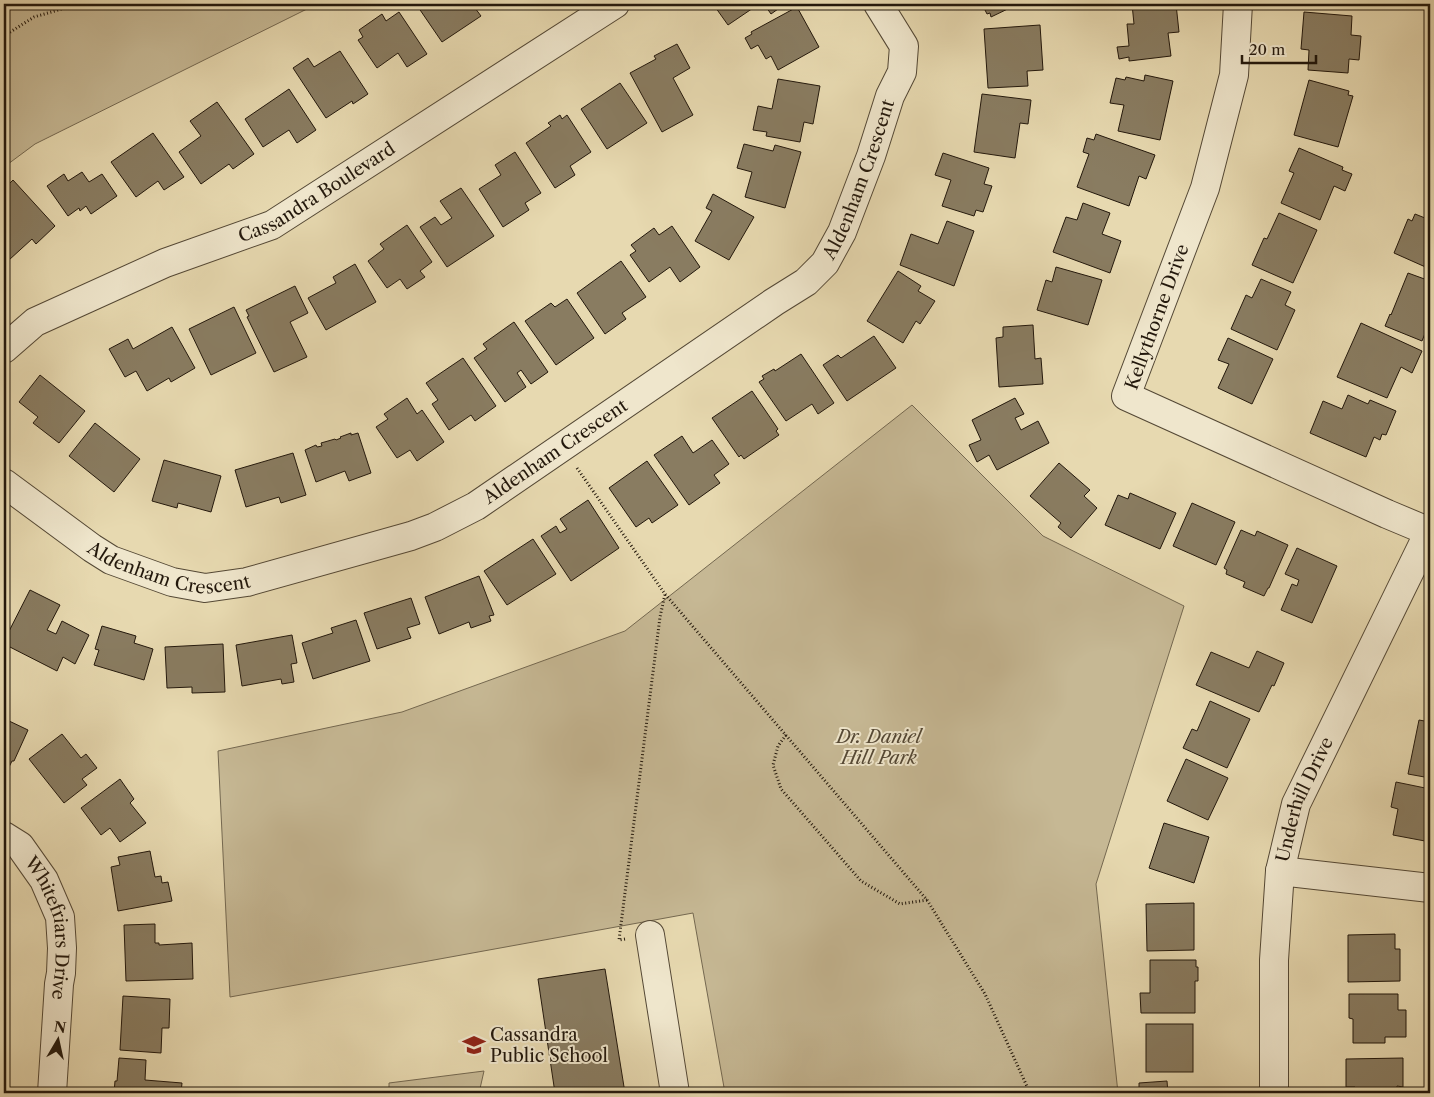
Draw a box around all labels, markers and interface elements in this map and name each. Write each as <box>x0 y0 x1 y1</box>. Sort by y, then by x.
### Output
scale bar <box>1242 32 1315 64</box>
text: 20 m <box>1249 40 1285 59</box>
street label: Aldenham Crescent <box>818 96 899 264</box>
street label: Cassandra Boulevard <box>235 138 399 247</box>
street label: Kellythorne Drive <box>1120 241 1194 393</box>
street label: Aldenham Crescent <box>478 394 632 509</box>
street label: Aldenham Crescent <box>82 536 254 599</box>
park label: Dr. Daniel Hill Park <box>834 726 924 769</box>
street label: Underhill Drive <box>1272 733 1338 864</box>
street label: Whitefriars Drive <box>19 851 73 1000</box>
north arrow <box>32 1014 82 1064</box>
text: N <box>53 1017 67 1037</box>
place label: Cassandra Public School <box>490 1024 608 1067</box>
school or university icon: Cassandra Public School <box>461 1032 487 1058</box>

